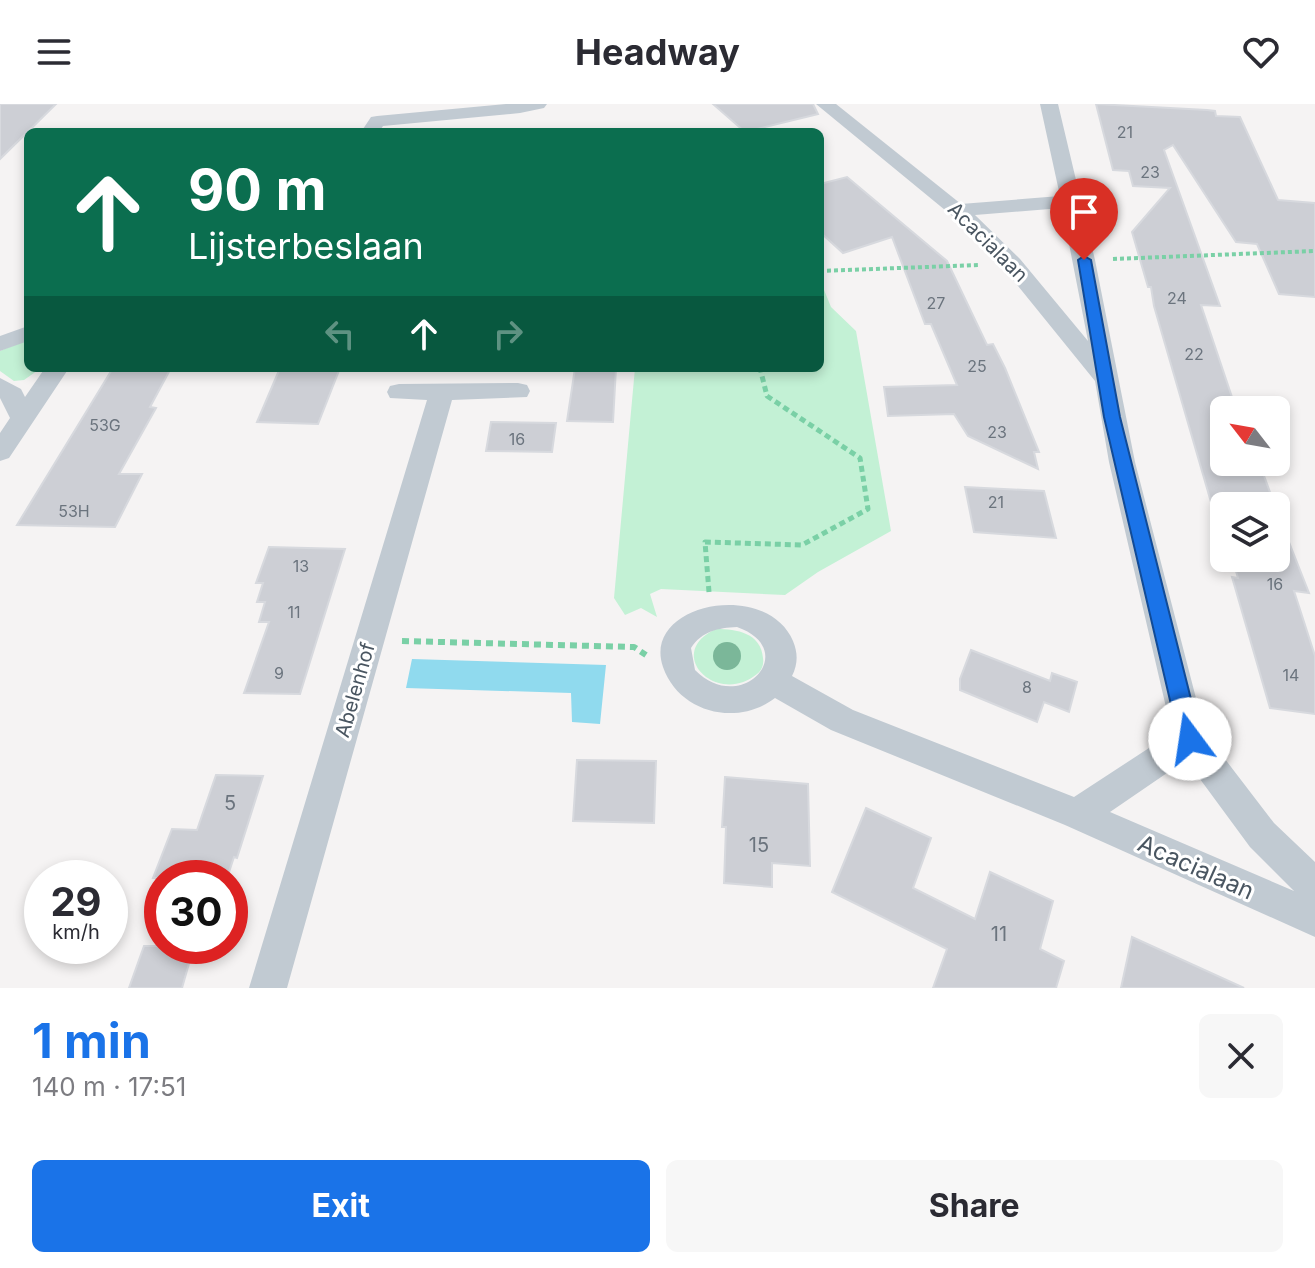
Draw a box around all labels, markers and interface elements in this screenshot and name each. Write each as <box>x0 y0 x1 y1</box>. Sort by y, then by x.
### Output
icon: menu <box>32 30 76 74</box>
text: Headway <box>575 30 740 74</box>
icon: heart <box>1239 30 1283 74</box>
house number: 21 <box>1117 122 1133 142</box>
text: 90 m <box>188 156 327 224</box>
icon: ahead <box>56 160 160 264</box>
house number: 23 <box>1140 162 1160 182</box>
pin <box>1050 178 1118 260</box>
icon: arrive <box>1062 190 1106 234</box>
street label: Acacialaan <box>943 197 1033 287</box>
text: Lijsterbeslaan <box>188 224 424 268</box>
house number: 24 <box>1167 288 1187 308</box>
house number: 27 <box>927 293 945 313</box>
icon: left <box>318 312 362 356</box>
icon: ahead <box>402 312 446 356</box>
icon: right <box>486 312 530 356</box>
house number: 22 <box>1184 344 1204 364</box>
house number: 25 <box>967 356 987 376</box>
north arrow <box>1210 396 1290 476</box>
map controls <box>1210 396 1290 572</box>
house number: 53G <box>89 415 121 435</box>
house number: 23 <box>987 422 1007 442</box>
house number: 16 <box>509 429 525 449</box>
house number: 21 <box>988 492 1004 512</box>
button: layers <box>1210 492 1290 572</box>
house number: 53H <box>58 501 90 521</box>
house number: 13 <box>293 556 309 576</box>
house number: 16 <box>1267 574 1283 594</box>
house number: 11 <box>287 602 301 622</box>
street label: Abelenhof <box>330 639 380 740</box>
house number: 9 <box>274 663 284 683</box>
house number: 14 <box>1283 665 1299 685</box>
house number: 8 <box>1022 677 1032 697</box>
position arrow <box>1148 697 1232 781</box>
house number: 5 <box>224 791 236 815</box>
street label: Acacialaan <box>1133 829 1259 905</box>
house number: 15 <box>749 833 769 857</box>
speed limit sign: 30 <box>144 860 248 964</box>
text: 29 <box>50 877 102 926</box>
text: km/h <box>52 920 100 944</box>
house number: 11 <box>991 922 1007 946</box>
text: 1 min <box>32 1011 151 1070</box>
button: close <box>1199 1014 1283 1098</box>
text: 140 m · 17:51 <box>32 1071 186 1102</box>
button: Exit <box>32 1160 650 1252</box>
button: Share <box>666 1160 1283 1252</box>

